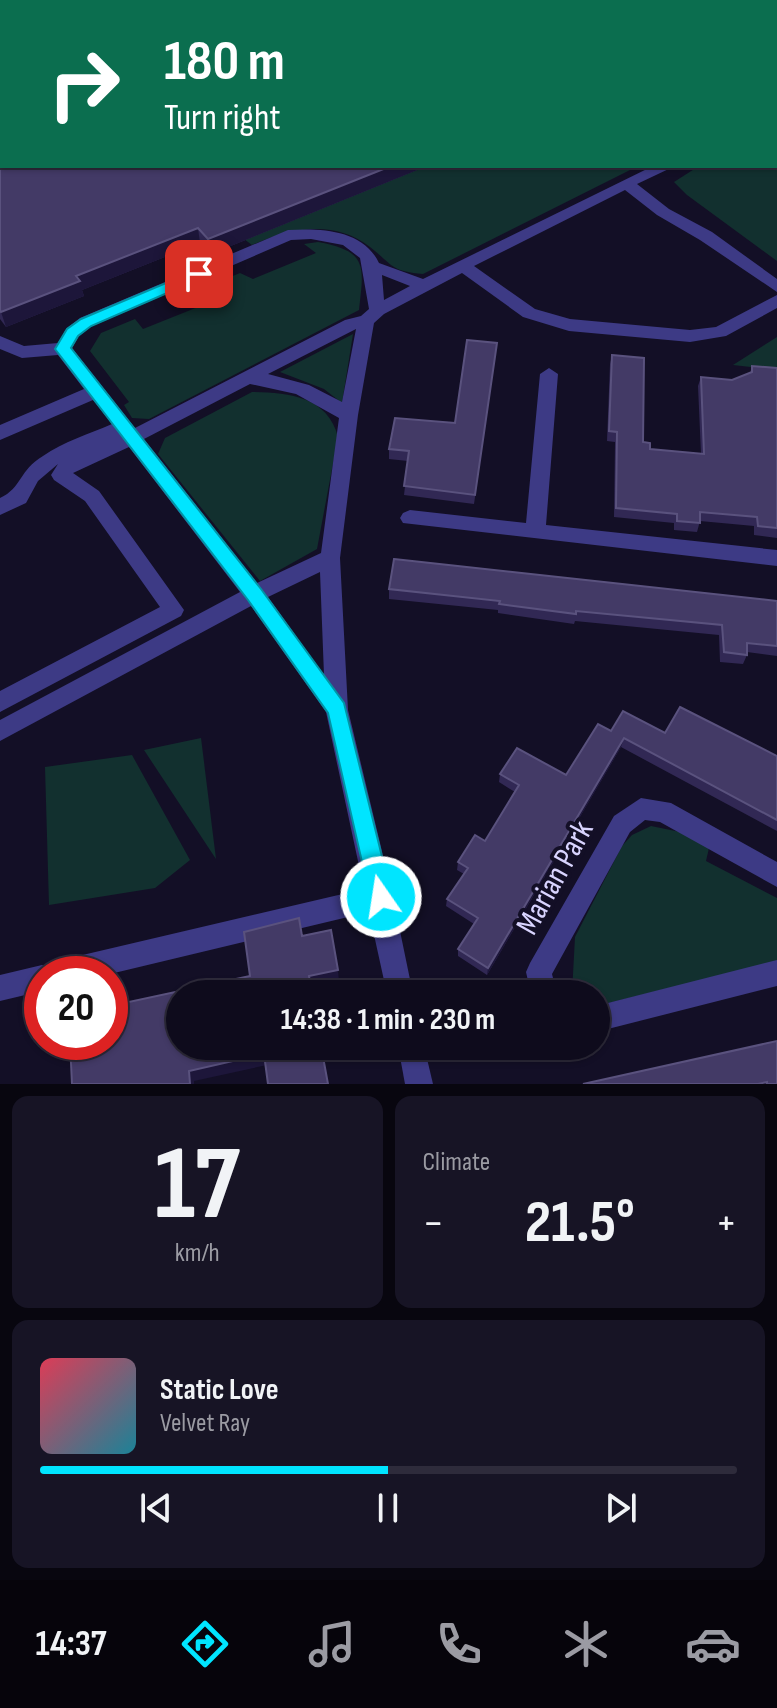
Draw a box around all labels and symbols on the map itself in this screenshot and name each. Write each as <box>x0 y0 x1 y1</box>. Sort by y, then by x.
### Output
pin <box>165 240 233 308</box>
street label: Marian Park <box>508 814 603 942</box>
position arrow <box>339 855 423 939</box>
speed limit sign: 20 <box>24 956 128 1060</box>

